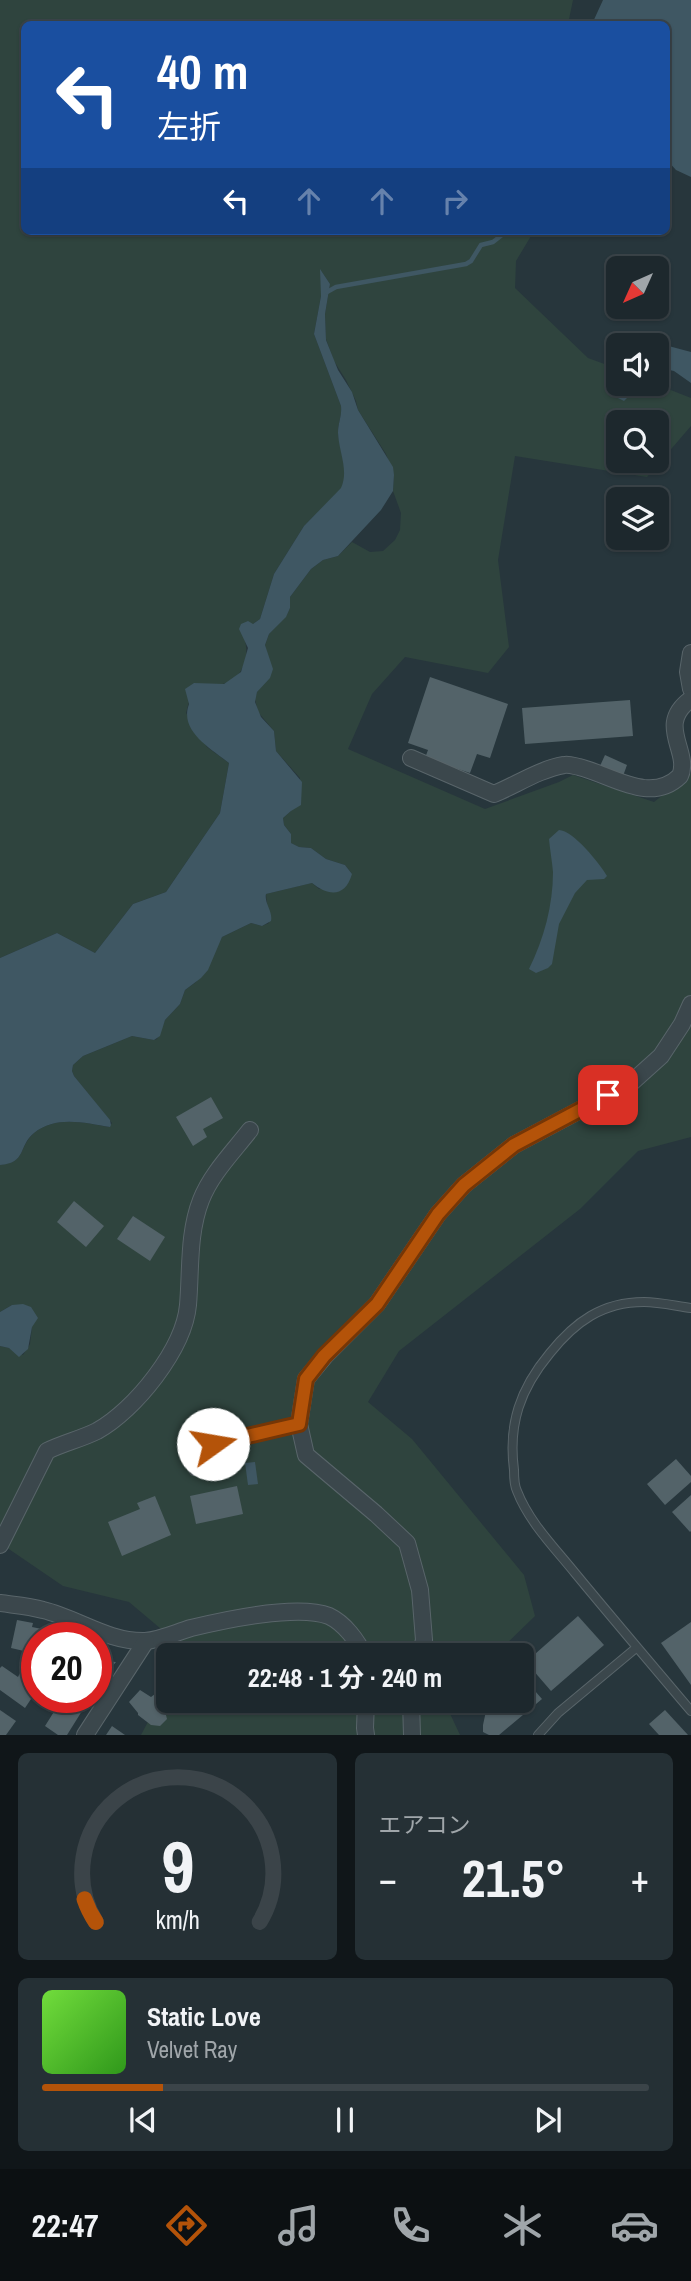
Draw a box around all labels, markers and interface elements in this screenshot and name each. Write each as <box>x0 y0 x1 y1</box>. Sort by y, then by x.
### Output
text: 40 m <box>157 38 249 104</box>
icon: left <box>42 49 133 140</box>
text: 左折 <box>157 105 221 148</box>
icon: left <box>217 182 255 220</box>
icon: ahead <box>290 182 328 220</box>
icon: ahead <box>363 182 401 220</box>
icon: right <box>436 182 474 220</box>
north arrow <box>606 256 668 318</box>
map controls <box>606 256 669 550</box>
button: sound <box>606 333 669 396</box>
button: search <box>606 410 669 473</box>
button: layers <box>606 487 669 550</box>
pin <box>578 1065 638 1125</box>
icon: arrive <box>589 1076 627 1114</box>
position arrow <box>176 1407 250 1481</box>
speed limit sign: 20 <box>21 1622 112 1713</box>
text: 22:48 · 1 分 · 240 m <box>248 1660 442 1695</box>
text: エアコン <box>379 1809 471 1840</box>
text: 9 <box>161 1818 194 1916</box>
text: 21.5° <box>462 1843 566 1913</box>
text: − <box>379 1853 397 1904</box>
text: + <box>631 1853 649 1904</box>
text: km/h <box>155 1903 199 1937</box>
text: Static Love <box>147 1999 261 2034</box>
text: Velvet Ray <box>147 2034 237 2065</box>
icon: previous <box>124 2101 162 2139</box>
icon: pause <box>326 2101 364 2139</box>
icon: next <box>529 2101 567 2139</box>
icon: directions <box>162 2201 211 2250</box>
icon: music <box>274 2201 323 2250</box>
icon: phone <box>386 2201 435 2250</box>
icon: climate <box>498 2201 547 2250</box>
icon: car <box>610 2201 659 2250</box>
text: 22:47 <box>32 2204 99 2247</box>

